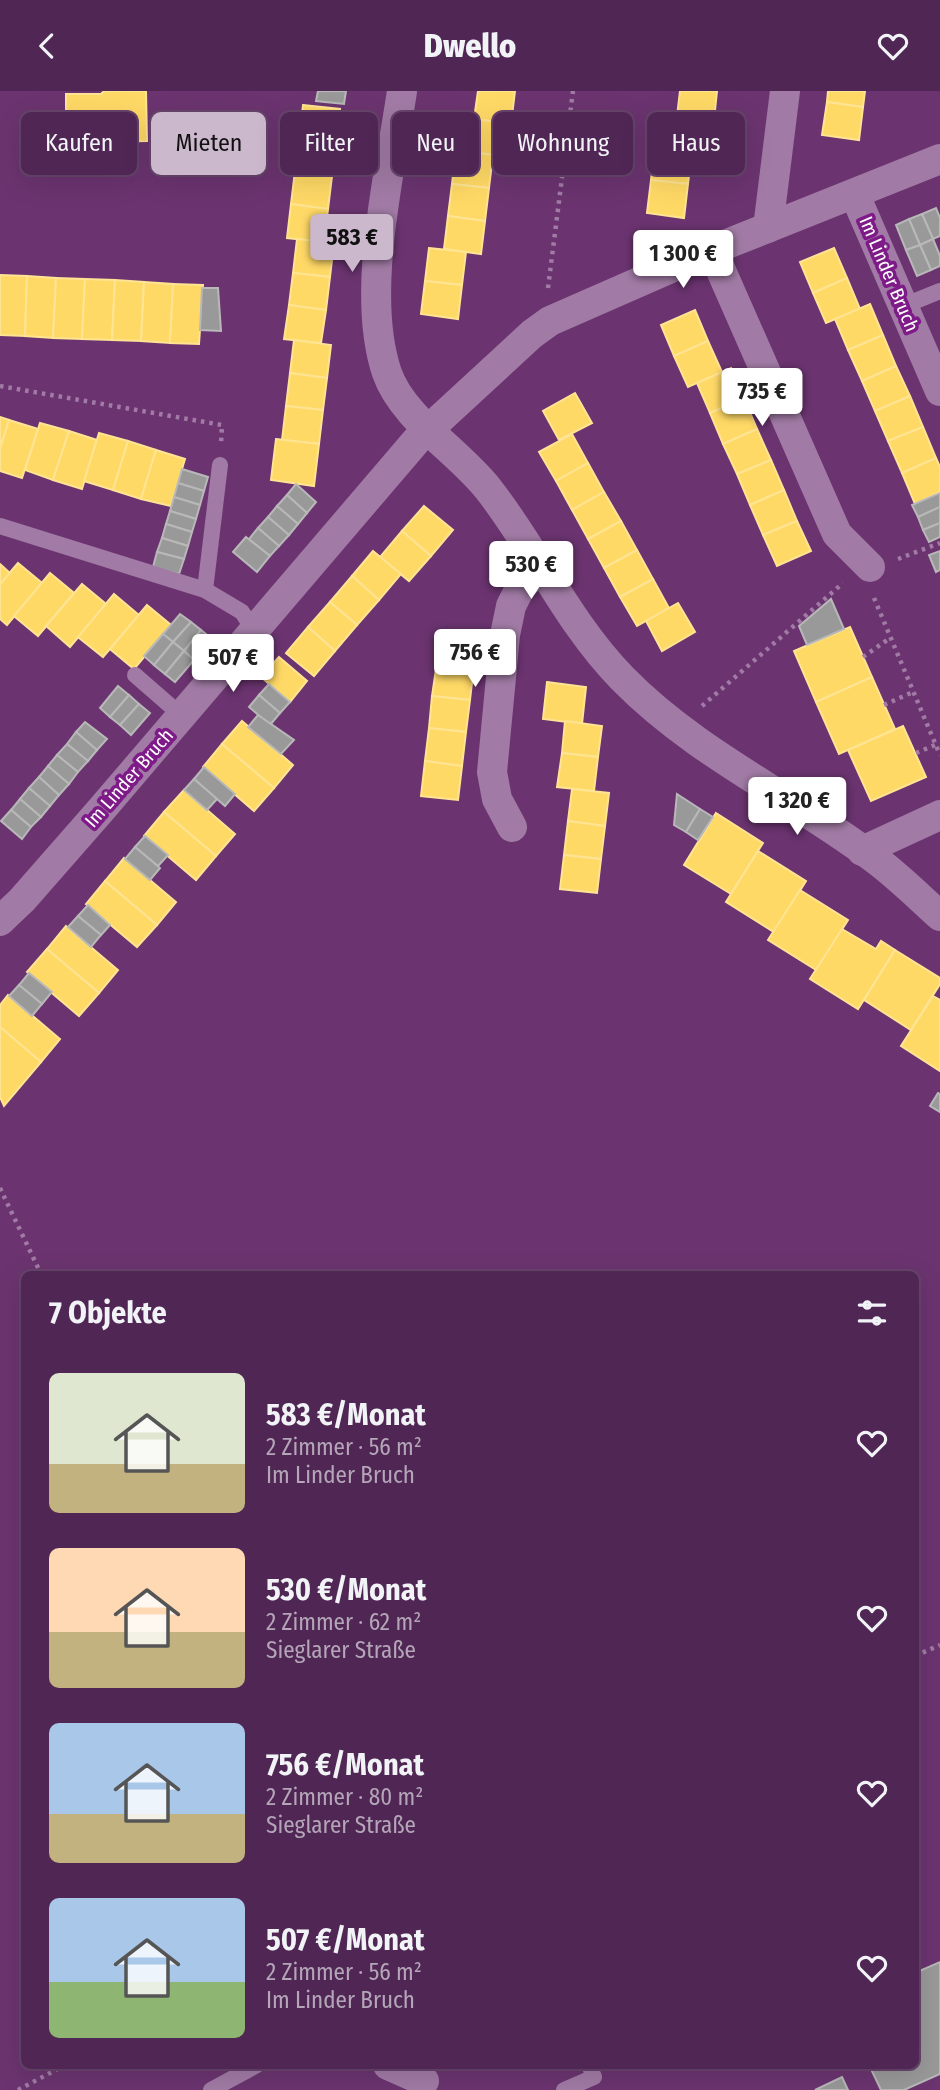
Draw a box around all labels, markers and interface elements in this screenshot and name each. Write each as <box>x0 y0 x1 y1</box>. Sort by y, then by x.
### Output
icon: back <box>28 27 66 65</box>
text: Dwello <box>424 27 516 65</box>
icon: heart <box>874 27 912 65</box>
chip: Kaufen <box>21 112 137 175</box>
chip: Mieten <box>151 112 266 175</box>
chip: Filter <box>280 112 378 175</box>
chip: Neu <box>392 112 479 175</box>
chip: Wohnung <box>493 112 633 175</box>
chip: Haus <box>647 112 745 175</box>
street label: Im Linder Bruch <box>854 213 924 335</box>
pin: 583 € <box>303 215 401 274</box>
text: 583 € <box>326 223 378 251</box>
pin: 1 300 € <box>618 231 748 290</box>
text: 1 300 € <box>649 239 717 267</box>
pin: 735 € <box>713 369 811 428</box>
text: 735 € <box>737 377 787 405</box>
pin: 530 € <box>482 541 580 601</box>
text: 530 € <box>505 550 557 578</box>
pin: 756 € <box>426 629 524 689</box>
pin: 507 € <box>184 635 282 694</box>
text: 756 € <box>450 638 500 666</box>
text: 507 € <box>208 643 258 671</box>
street label: Im Linder Bruch <box>80 724 178 832</box>
pin: 1 320 € <box>732 777 862 837</box>
text: 1 320 € <box>764 786 830 814</box>
icon: filters <box>853 1294 891 1332</box>
text: 7 Objekte <box>49 1295 167 1331</box>
text: 583 €/Monat <box>266 1397 426 1433</box>
icon: home <box>105 1401 189 1485</box>
icon: heart <box>853 1424 891 1462</box>
text: 2 Zimmer · 56 m² <box>266 1433 422 1461</box>
text: Im Linder Bruch <box>266 1461 415 1489</box>
text: 530 €/Monat <box>266 1572 426 1608</box>
icon: home <box>105 1576 189 1660</box>
icon: heart <box>853 1599 891 1637</box>
text: 2 Zimmer · 62 m² <box>266 1608 421 1636</box>
text: Sieglarer Straße <box>266 1636 416 1664</box>
text: 756 €/Monat <box>266 1747 424 1783</box>
icon: home <box>105 1751 189 1835</box>
icon: heart <box>853 1774 891 1812</box>
text: 2 Zimmer · 80 m² <box>266 1783 423 1811</box>
text: Sieglarer Straße <box>266 1811 416 1839</box>
text: 507 €/Monat <box>266 1922 425 1958</box>
icon: home <box>105 1926 189 2010</box>
icon: heart <box>853 1949 891 1987</box>
text: 2 Zimmer · 56 m² <box>266 1958 422 1986</box>
text: Im Linder Bruch <box>266 1986 415 2014</box>

